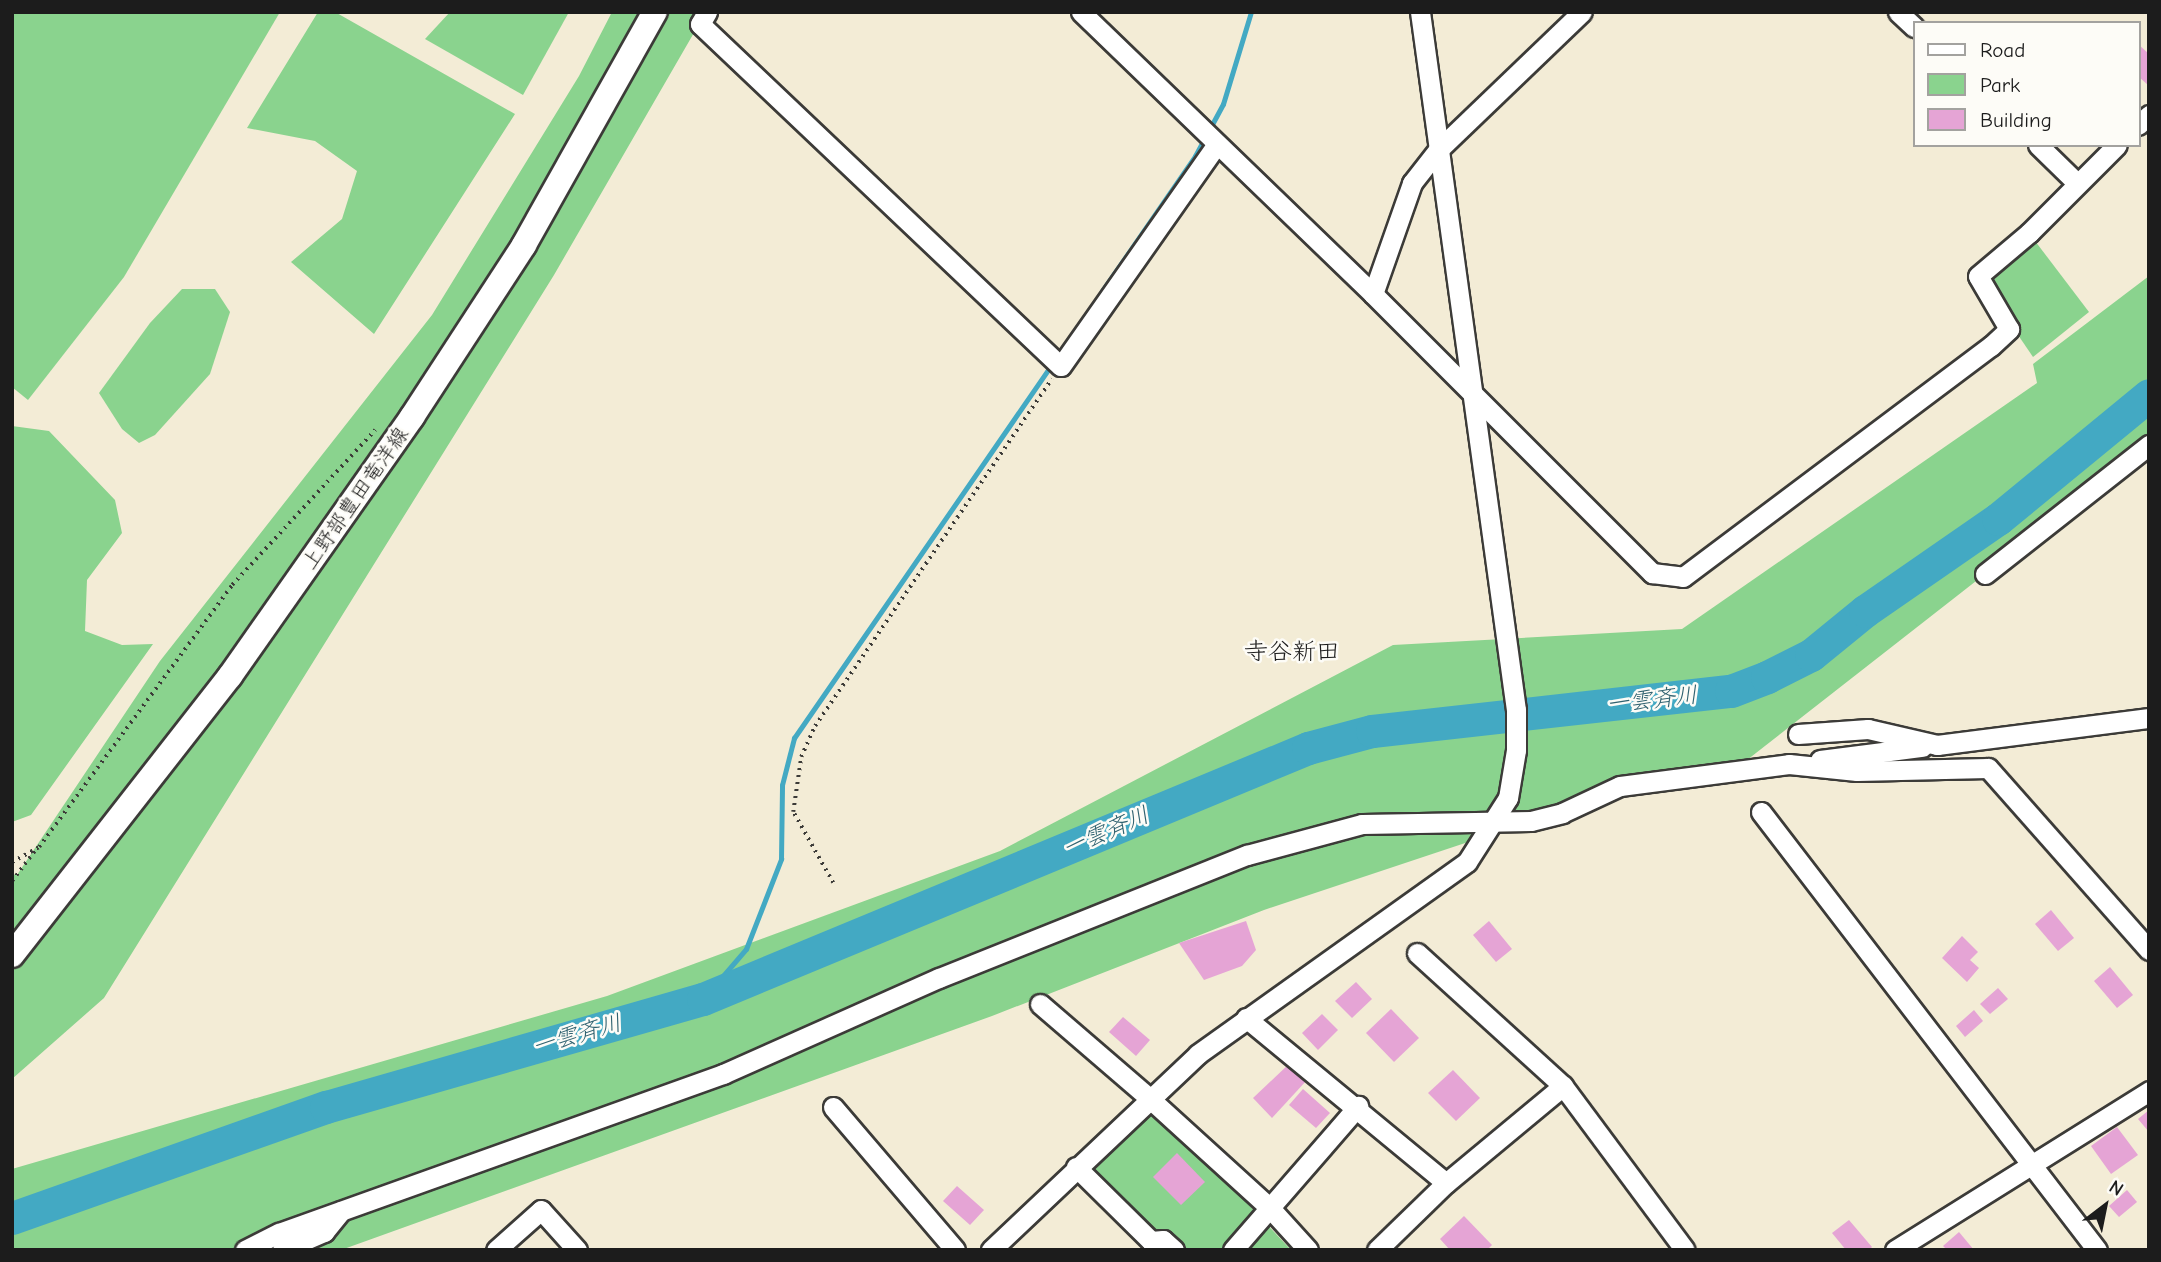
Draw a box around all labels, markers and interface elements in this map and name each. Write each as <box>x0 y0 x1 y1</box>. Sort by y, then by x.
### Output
legend <box>1912 21 2140 147</box>
text: Road <box>1980 38 2025 62</box>
text: Park <box>1980 73 2020 97</box>
text: Building <box>1980 108 2052 132</box>
street label: 上野部豊田竜洋線 <box>296 422 414 574</box>
district label: 寺谷新田 <box>1244 638 1340 666</box>
water label: 一雲斉川 <box>1605 681 1699 719</box>
water label: 一雲斉川 <box>1058 801 1154 863</box>
water label: 一雲斉川 <box>529 1009 625 1061</box>
north arrow <box>2070 1171 2140 1241</box>
text: N <box>2105 1176 2127 1201</box>

